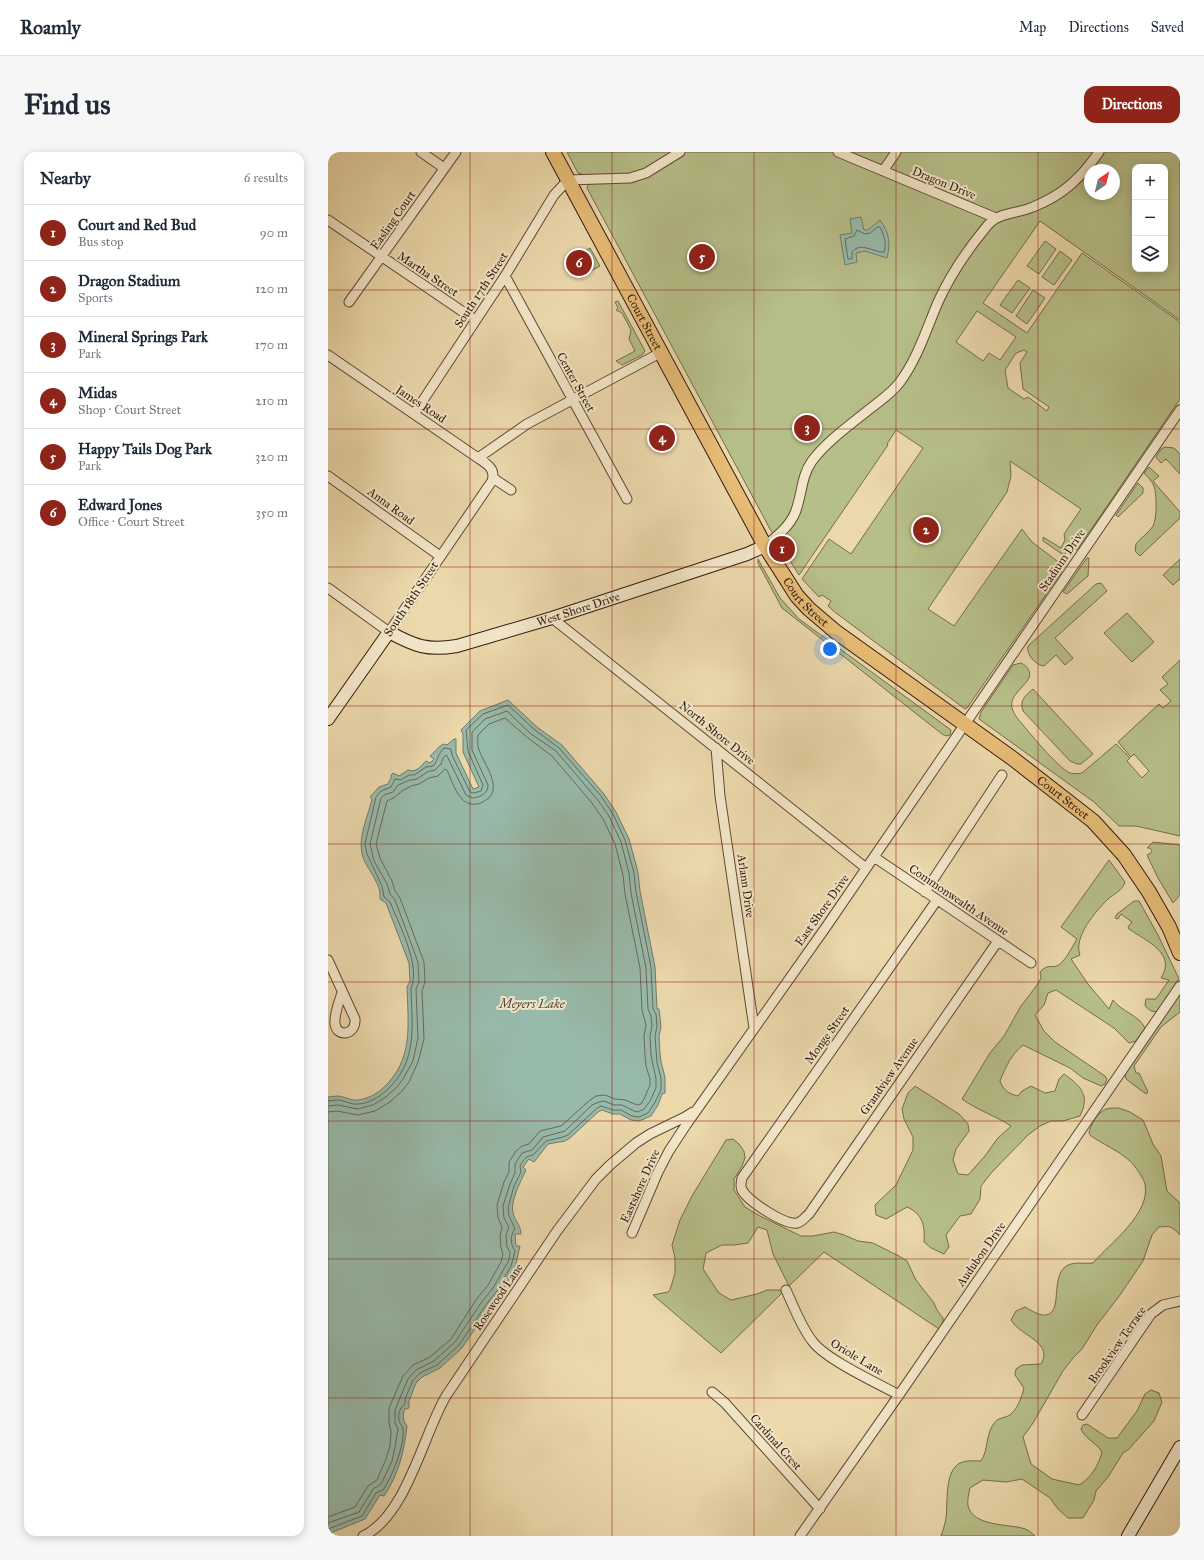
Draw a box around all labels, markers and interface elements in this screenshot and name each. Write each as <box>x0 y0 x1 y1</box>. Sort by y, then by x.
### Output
text: Roamly <box>20 16 81 39</box>
text: Map <box>1019 19 1046 36</box>
text: Directions <box>1068 19 1129 36</box>
text: Saved <box>1151 19 1184 36</box>
button: Directions <box>1084 86 1180 123</box>
text: Find us <box>24 87 110 122</box>
street label: Dragon Drive <box>910 164 978 203</box>
north arrow <box>1084 164 1120 200</box>
map controls <box>1132 164 1168 272</box>
button: + <box>1132 164 1168 200</box>
text: Nearby <box>40 168 91 189</box>
text: 6 results <box>244 170 288 186</box>
street label: Easling Court <box>368 187 420 253</box>
button: − <box>1132 200 1168 236</box>
text: Court and Red Bud <box>78 216 196 234</box>
text: 1 <box>50 225 56 241</box>
text: 90 m <box>260 225 288 241</box>
text: Bus stop <box>78 234 124 250</box>
button: layers <box>1132 236 1168 272</box>
pin: 5 <box>689 242 715 272</box>
pin: 6 <box>566 248 592 278</box>
street label: Martha Street <box>395 249 462 300</box>
street label: South 17th Street <box>451 249 511 330</box>
text: Dragon Stadium <box>78 272 180 290</box>
text: 2 <box>50 281 56 297</box>
text: 120 m <box>255 281 288 297</box>
text: Sports <box>78 290 113 306</box>
street label: Court Street <box>624 291 666 353</box>
text: Mineral Springs Park <box>78 328 208 346</box>
text: 3 <box>50 337 56 353</box>
text: 170 m <box>255 337 288 353</box>
text: Park <box>78 346 102 362</box>
street label: Center Street <box>554 350 598 415</box>
street label: James Road <box>391 381 449 427</box>
text: Midas <box>78 384 117 402</box>
text: 4 <box>49 393 57 409</box>
text: 210 m <box>255 393 288 409</box>
text: Shop · Court Street <box>78 402 181 418</box>
pin: 3 <box>794 413 820 443</box>
pin: 4 <box>649 423 675 453</box>
text: Happy Tails Dog Park <box>78 440 212 458</box>
text: 5 <box>50 449 56 465</box>
text: 320 m <box>255 449 288 465</box>
text: Park <box>78 458 102 474</box>
street label: Anna Road <box>364 484 417 528</box>
text: Edward Jones <box>78 496 162 514</box>
text: 6 <box>50 505 56 521</box>
text: 350 m <box>255 505 288 521</box>
text: Office · Court Street <box>78 514 185 530</box>
pin: 2 <box>913 515 939 545</box>
street label: Stadium Drive <box>1036 526 1088 594</box>
pin: 1 <box>769 534 795 564</box>
street label: South 18th Street <box>381 558 442 639</box>
street label: Court Street <box>780 575 832 630</box>
street label: West Shore Drive <box>535 589 621 629</box>
your location <box>820 639 840 659</box>
street label: North Shore Drive <box>676 698 758 768</box>
street label: Court Street <box>1034 773 1092 823</box>
street label: Arlann Drive <box>734 852 757 919</box>
street label: Commonwealth Avenue <box>906 861 1012 939</box>
street label: East Shore Drive <box>792 871 852 949</box>
water label: Meyers Lake <box>497 996 566 1012</box>
street label: Monge Street <box>802 1003 853 1067</box>
street label: Grandview Avenue <box>857 1035 921 1117</box>
street label: Eastshore Drive <box>618 1147 662 1225</box>
street label: Audubon Drive <box>953 1219 1008 1290</box>
street label: Rosewood Lane <box>470 1261 526 1333</box>
street label: Brookview Terrace <box>1085 1304 1149 1386</box>
street label: Oriole Lane <box>828 1336 886 1378</box>
street label: Cardinal Crest <box>747 1411 805 1473</box>

